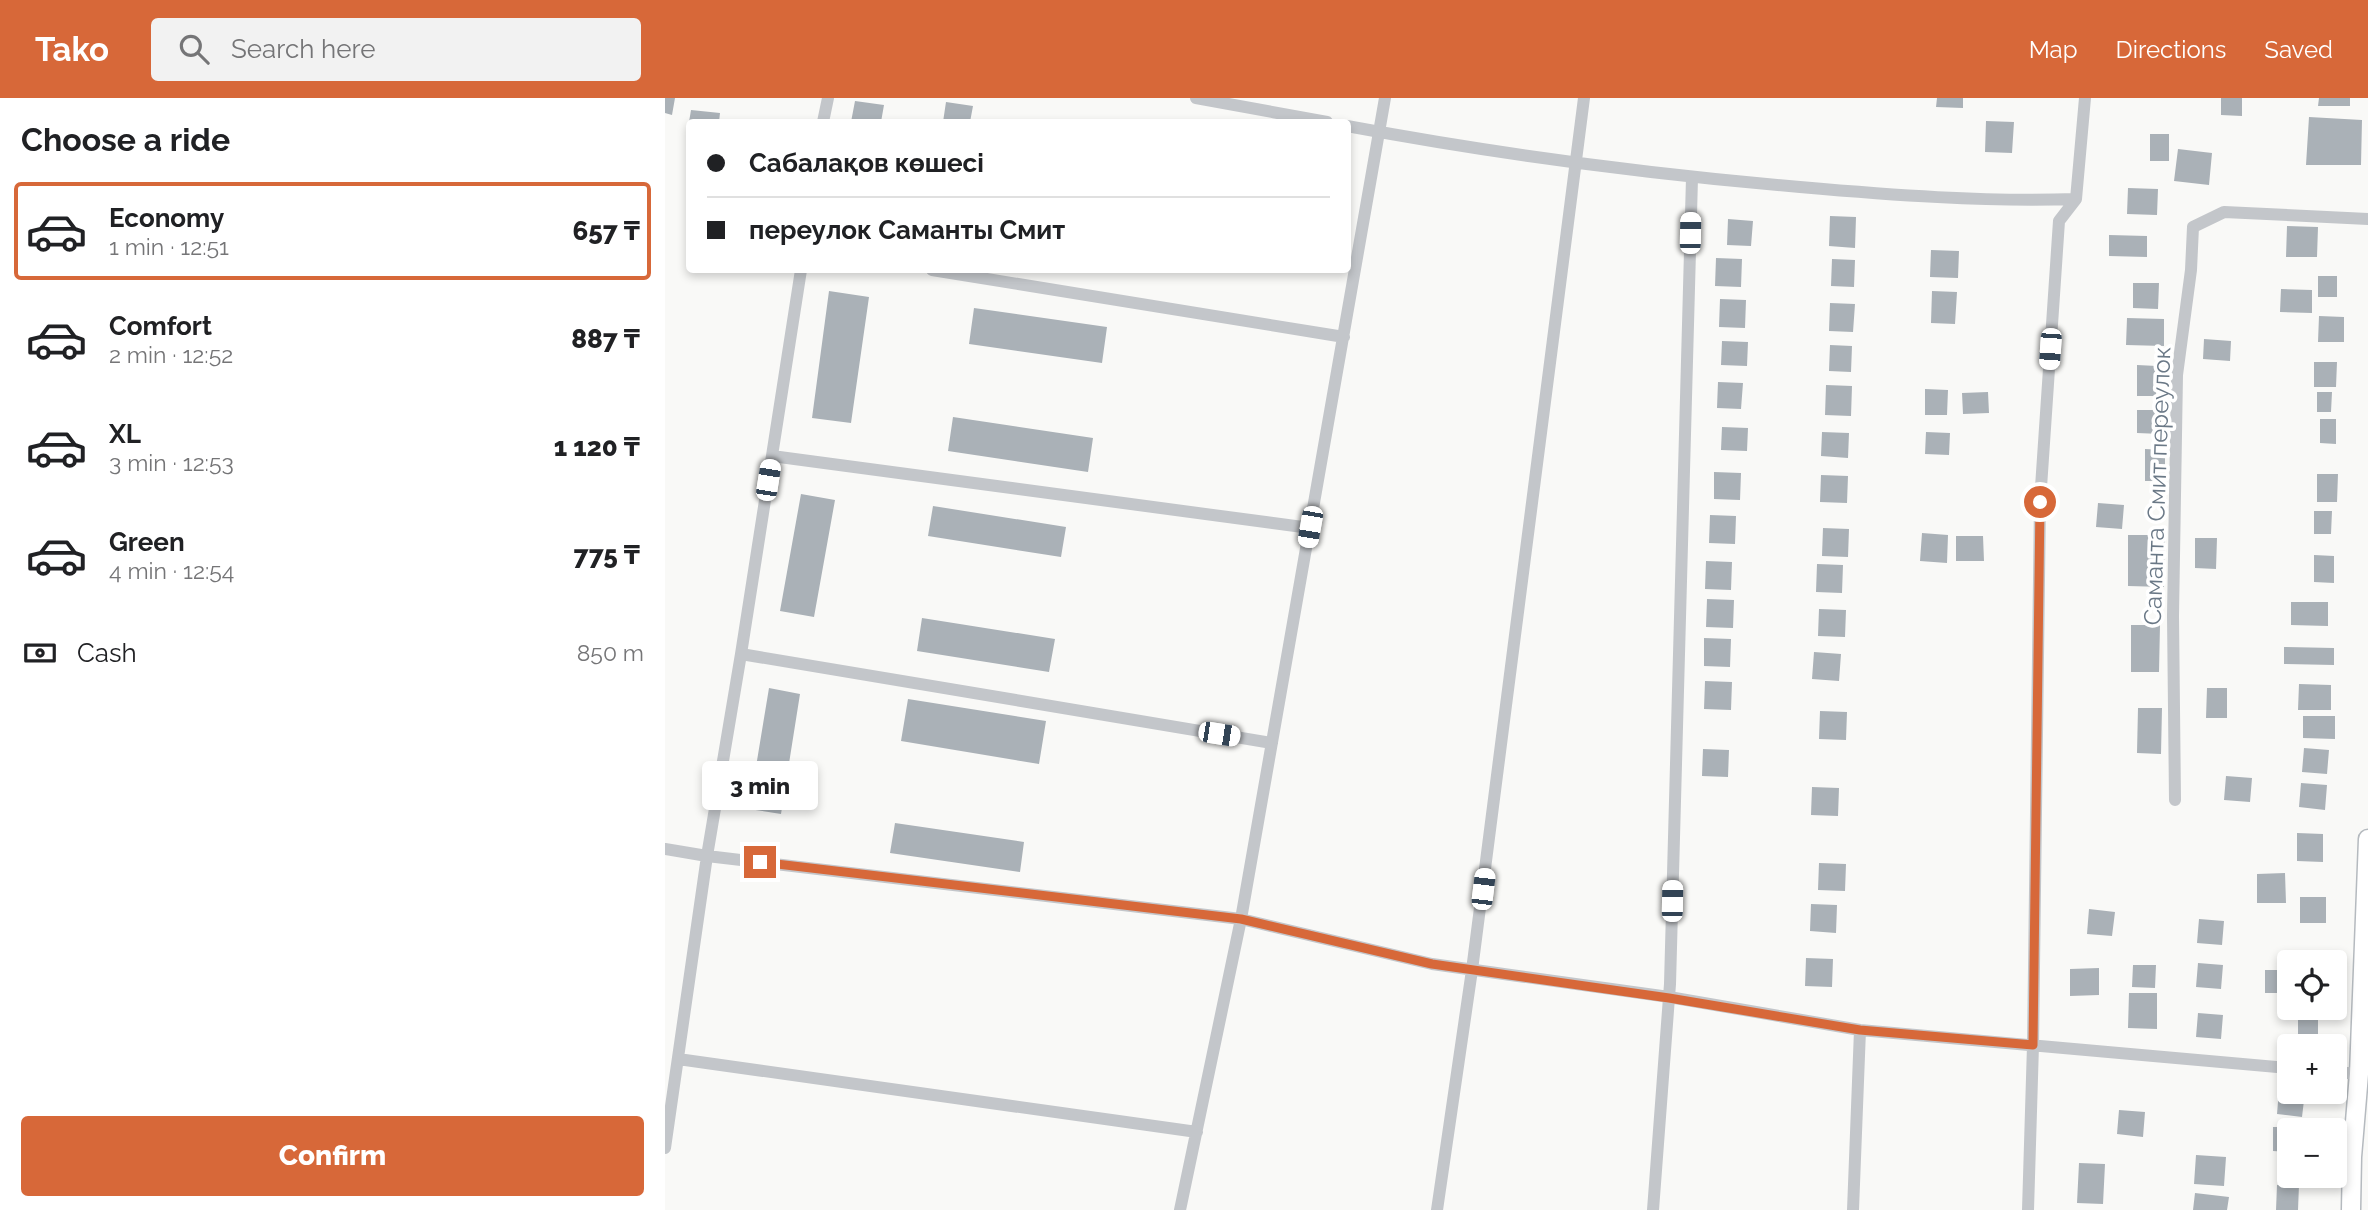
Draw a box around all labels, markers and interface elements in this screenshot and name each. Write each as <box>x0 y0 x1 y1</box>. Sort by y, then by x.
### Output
search box <box>151 18 641 81</box>
text: Tako <box>35 30 109 69</box>
icon: search <box>175 30 213 68</box>
text: Search here <box>231 34 375 64</box>
text: Map <box>2029 35 2078 64</box>
text: Directions <box>2116 35 2226 64</box>
text: Saved <box>2264 35 2333 64</box>
text: Choose a ride <box>21 121 230 158</box>
text: Сабалақов көшесі <box>749 148 984 178</box>
icon: car <box>25 200 88 263</box>
text: Economy <box>109 203 224 233</box>
car <box>1680 212 1701 254</box>
text: переулок Саманты Смит <box>749 215 1065 245</box>
text: 657 ₸ <box>573 216 640 246</box>
text: 1 min · 12:51 <box>109 233 229 260</box>
icon: car <box>25 308 88 371</box>
text: Comfort <box>109 311 212 341</box>
text: 887 ₸ <box>571 324 640 354</box>
car <box>2039 327 2062 371</box>
text: 2 min · 12:52 <box>109 341 233 368</box>
street label: Саманта Смит переулок <box>2138 346 2176 626</box>
icon: car <box>25 416 88 479</box>
text: XL <box>109 419 141 449</box>
text: 1 120 ₸ <box>554 432 640 462</box>
text: 3 min · 12:53 <box>109 449 234 476</box>
car <box>755 458 782 502</box>
route start <box>2024 486 2056 518</box>
car <box>1297 504 1324 550</box>
icon: car <box>25 524 88 587</box>
text: Green <box>109 527 185 557</box>
text: 775 ₸ <box>573 540 640 570</box>
text: 4 min · 12:54 <box>109 557 234 584</box>
icon: cash <box>21 634 59 672</box>
text: Cash <box>77 638 137 668</box>
text: 850 m <box>577 639 644 666</box>
car <box>1197 720 1242 748</box>
callout: 3 min <box>702 760 818 810</box>
text: 3 min <box>730 772 790 799</box>
route end <box>744 846 776 878</box>
car <box>1471 867 1496 911</box>
car <box>1662 880 1683 922</box>
map controls <box>2277 950 2347 1188</box>
button: locate <box>2277 950 2347 1020</box>
button: + <box>2277 1034 2347 1104</box>
button: Confirm <box>21 1116 644 1196</box>
button: − <box>2277 1118 2347 1188</box>

